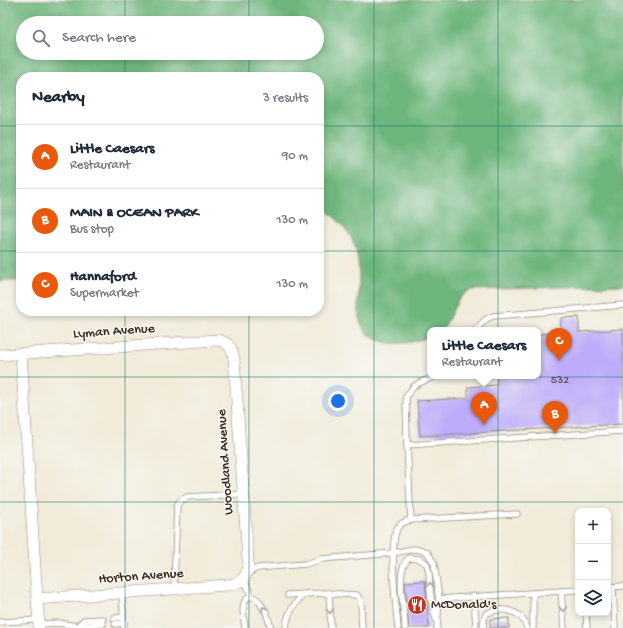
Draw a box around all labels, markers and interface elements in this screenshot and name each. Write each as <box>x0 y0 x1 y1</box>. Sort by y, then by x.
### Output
search box <box>16 16 324 60</box>
icon: search <box>30 27 52 49</box>
text: Search here <box>62 29 136 47</box>
text: Nearby <box>32 88 85 108</box>
text: 3 results <box>263 91 308 106</box>
text: Little Caesars <box>70 140 154 158</box>
text: A <box>41 149 49 164</box>
text: 90 m <box>282 149 308 164</box>
text: Restaurant <box>70 158 130 173</box>
text: MAIN & OCEAN PARK <box>70 204 199 222</box>
text: B <box>42 213 48 228</box>
text: 130 m <box>276 213 308 228</box>
text: Bus stop <box>70 222 114 237</box>
text: Hannaford <box>70 268 136 286</box>
text: C <box>41 277 49 292</box>
text: 130 m <box>276 277 308 292</box>
text: Supermarket <box>70 286 139 301</box>
street label: Lyman Avenue <box>73 321 156 343</box>
popup <box>427 327 541 379</box>
pin: C <box>546 328 572 361</box>
text: Little Caesars <box>442 337 526 355</box>
text: Restaurant <box>442 355 502 370</box>
house number: 532 <box>551 374 569 388</box>
your location <box>328 391 348 411</box>
pin: A <box>471 392 497 425</box>
pin: B <box>542 401 568 434</box>
street label: Woodland Avenue <box>214 408 238 515</box>
map controls <box>575 508 611 616</box>
button: + <box>575 508 611 544</box>
button: − <box>575 544 611 580</box>
street label: Horton Avenue <box>98 565 185 588</box>
button: layers <box>575 580 611 616</box>
one-way arrow <box>426 582 435 588</box>
restaurant icon: McDonald's <box>406 594 428 616</box>
place label: McDonald's <box>431 597 497 614</box>
one-way arrow <box>262 606 269 614</box>
one-way arrow <box>558 606 567 612</box>
one-way arrow <box>326 608 334 614</box>

